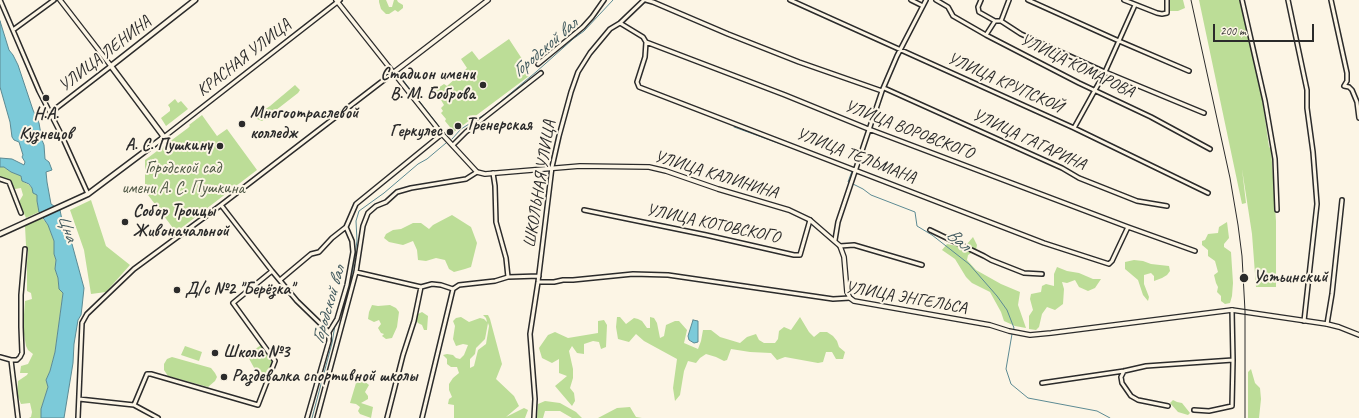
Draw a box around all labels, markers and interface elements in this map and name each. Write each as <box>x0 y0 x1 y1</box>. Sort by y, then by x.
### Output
street label: УЛИЦА ЛЕНИНА <box>55 12 155 96</box>
water label: Городской вал <box>508 14 582 82</box>
street label: КРАСНАЯ УЛИЦА <box>193 15 295 101</box>
scale bar <box>1215 16 1316 42</box>
text: 200 m <box>1220 23 1246 39</box>
street label: УЛИЦА КОМАРОВА <box>1017 30 1137 102</box>
street label: УЛИЦА КРУПСКОЙ <box>944 48 1066 118</box>
place label: Стадион имени В. М. Боброва <box>380 65 475 105</box>
marker: Стадион имени В. М. Боброва <box>478 80 488 90</box>
marker: Н.А. Кузнецов <box>41 93 51 103</box>
street label: УЛИЦА ВОРОВСКОГО <box>842 96 976 164</box>
place label: Многоотраслевой колледж <box>250 104 358 144</box>
place label: Н.А. Кузнецов <box>19 105 73 145</box>
street label: УЛИЦА ГАГАРИНА <box>969 105 1089 175</box>
place label: Тренерская <box>466 116 532 136</box>
marker: Многоотраслевой колледж <box>237 119 247 129</box>
street label: ШКОЛЬНАЯ УЛИЦА <box>520 119 560 249</box>
marker: Тренерская <box>453 121 463 131</box>
place label: Геркулес <box>390 122 442 142</box>
street label: УЛИЦА ТЕЛЬМАНА <box>793 124 919 188</box>
marker: Геркулес <box>445 127 455 137</box>
place label: А. С. Пушкину <box>125 136 212 156</box>
marker: А. С. Пушкину <box>215 141 225 151</box>
street label: УЛИЦА КАЛИНИНА <box>652 147 780 203</box>
park label: Городской сад имени А. С. Пушкина <box>121 159 245 199</box>
street label: УЛИЦА КОТОВСКОГО <box>644 200 782 248</box>
place label: Собор Троицы Живоначальной <box>133 202 229 242</box>
water label: Цна <box>52 212 82 244</box>
marker: Собор Троицы Живоначальной <box>120 217 130 227</box>
water label: Вал <box>942 224 974 256</box>
water label: Городской вал <box>308 264 350 346</box>
place label: Устьинский <box>1253 268 1328 288</box>
marker: Устьинский <box>1238 272 1250 284</box>
street label: УЛИЦА ЭНГЕЛЬСА <box>843 277 969 319</box>
place label: Д/с №2 "Берёзка" <box>185 280 294 300</box>
marker: Д/с №2 "Берёзка" <box>172 285 182 295</box>
place label: Школа №3 <box>223 343 289 363</box>
marker: Школа №3 <box>210 348 220 358</box>
place label: Раздевалка спортивной школы <box>232 367 417 387</box>
marker: Раздевалка спортивной школы <box>219 372 229 382</box>

